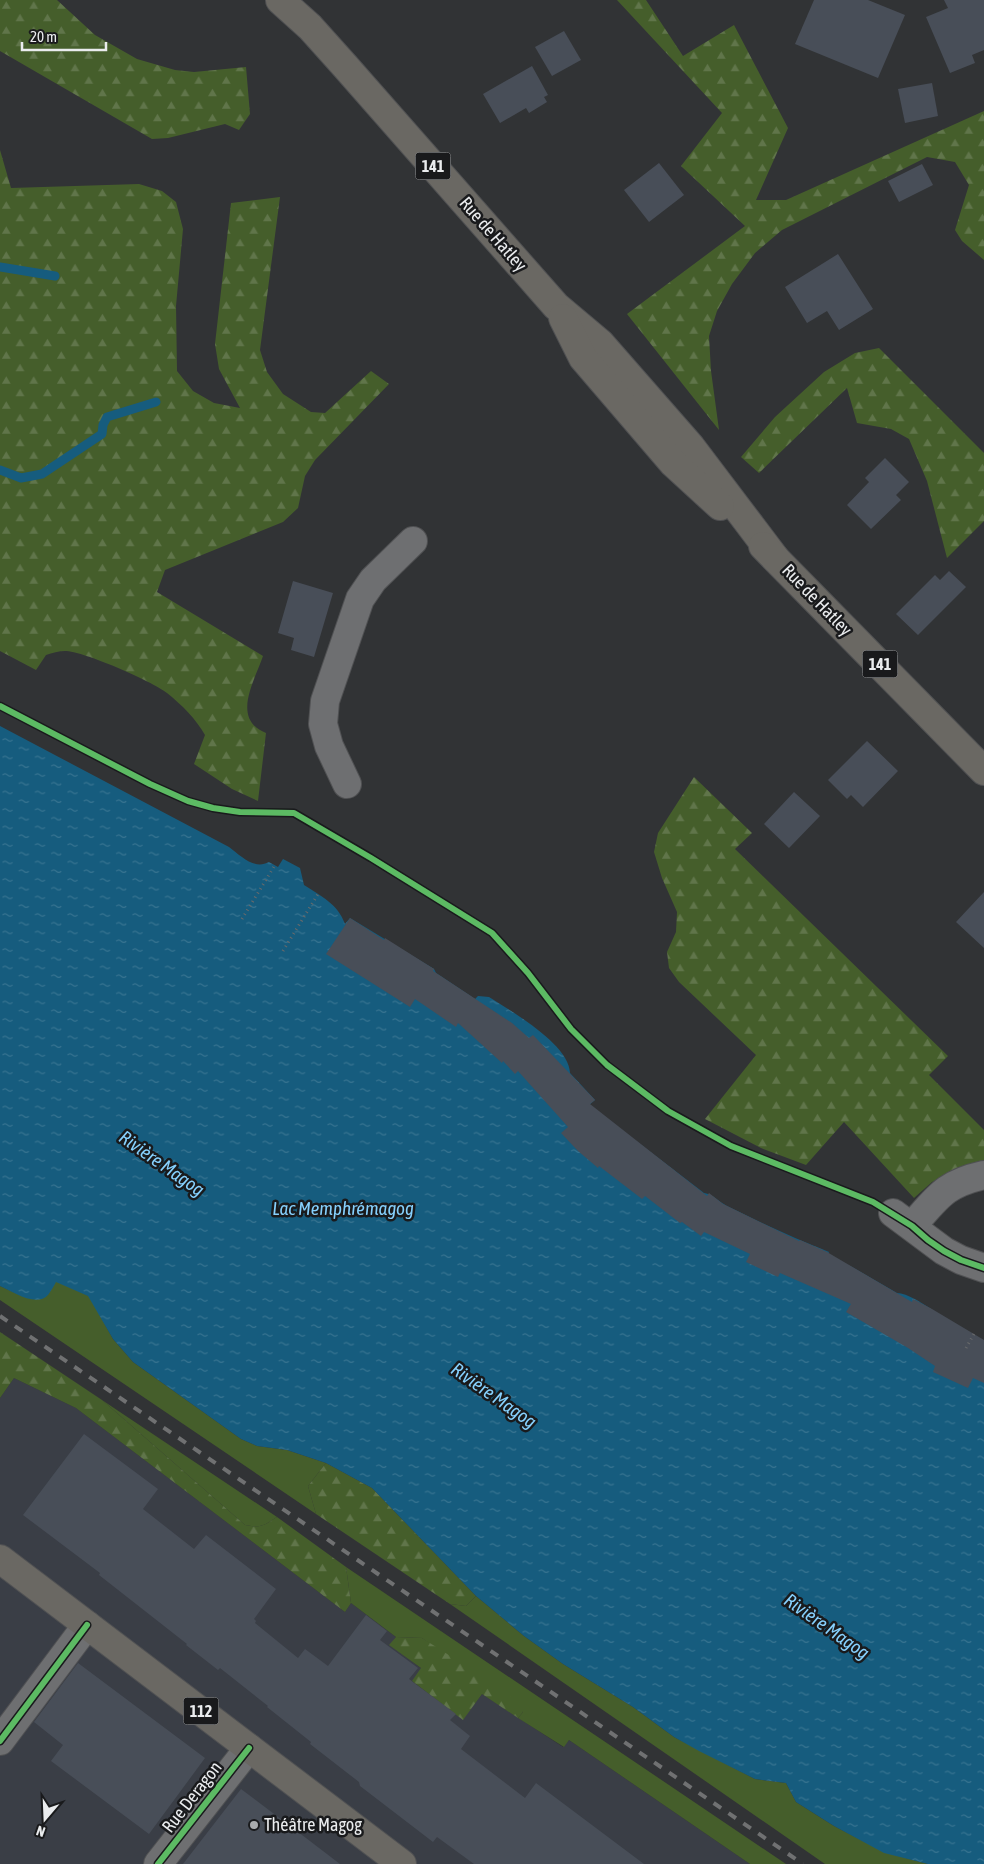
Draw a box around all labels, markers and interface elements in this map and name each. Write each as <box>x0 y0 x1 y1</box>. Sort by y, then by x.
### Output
scale bar <box>22 20 106 52</box>
text: 20 m <box>30 28 57 45</box>
road number: 141 <box>416 153 450 180</box>
street label: Rue de Hatley <box>455 192 531 275</box>
street label: Rue de Hatley <box>778 559 857 640</box>
road number: 141 <box>862 651 898 678</box>
water label: Rivière Magog <box>115 1126 209 1200</box>
water label: Lac Memphrémagog <box>272 1197 414 1219</box>
water label: Rivière Magog <box>447 1358 541 1432</box>
water label: Rivière Magog <box>780 1589 874 1663</box>
road number: 112 <box>184 1698 218 1724</box>
street label: Rue Deragon <box>157 1757 226 1836</box>
north arrow <box>20 1794 70 1844</box>
place label: Théâtre Magog <box>264 1814 362 1835</box>
marker: Théâtre Magog <box>248 1819 260 1831</box>
text: N <box>34 1822 47 1840</box>

